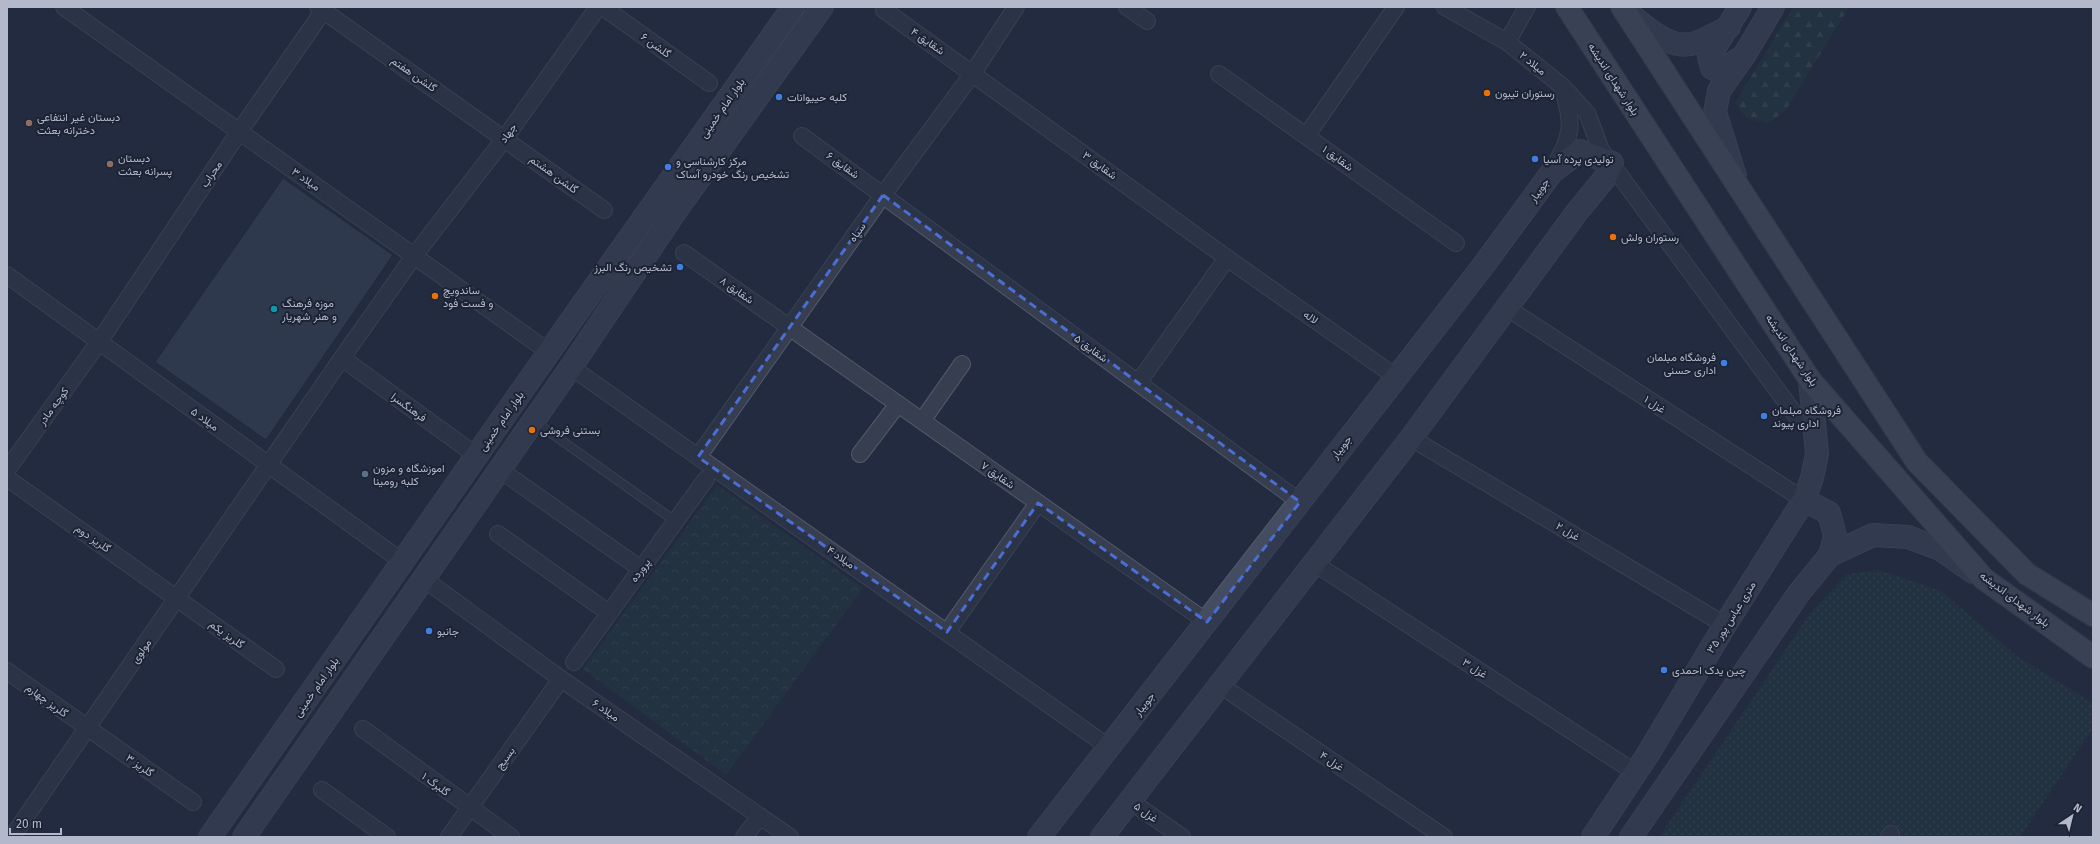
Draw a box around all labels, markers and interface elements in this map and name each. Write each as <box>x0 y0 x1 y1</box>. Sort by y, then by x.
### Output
street label: شقایق ۴ <box>908 25 947 58</box>
street label: گلشن ۶ <box>638 30 673 61</box>
street label: بلوار شهدای اندیشه <box>1585 40 1642 118</box>
street label: میلاد ۲ <box>1517 49 1549 78</box>
street label: گلشن هفتم <box>388 54 439 96</box>
street label: بلوار امام خمینی <box>697 76 749 141</box>
place label: رستوران تیبون <box>1495 87 1555 100</box>
marker: رستوران تیبون <box>1482 88 1492 98</box>
place label: کلبه حییوانات <box>787 91 847 104</box>
marker: کلبه حییوانات <box>774 92 784 102</box>
place label: دبستان غیر انتفاعی دخترانه بعثت <box>37 111 120 137</box>
marker: دبستان غیر انتفاعی دخترانه بعثت <box>24 118 34 128</box>
street label: جهاد <box>497 121 520 146</box>
street label: شقایق ۱ <box>1320 143 1356 174</box>
street label: شقایق ۶ <box>824 149 862 182</box>
street label: شقایق ۳ <box>1080 149 1120 182</box>
place label: دبستان پسرانه بعثت <box>118 152 172 179</box>
street label: گلشن هشتم <box>526 153 580 197</box>
place label: تولیدی پرده آسیا <box>1543 153 1614 167</box>
marker: تولیدی پرده آسیا <box>1530 154 1540 164</box>
place label: مرکز کارشناسی و تشخیص رنگ خودرو آساک <box>676 155 790 181</box>
street label: محراب <box>198 158 225 190</box>
marker: دبستان پسرانه بعثت <box>105 159 115 169</box>
marker: مرکز کارشناسی و تشخیص رنگ خودرو آساک <box>663 162 673 172</box>
street label: میلاد ۳ <box>289 165 323 194</box>
street label: جویبار <box>1526 176 1552 206</box>
street label: سپاه <box>846 220 870 245</box>
place label: رستوران ولش <box>1621 231 1679 244</box>
marker: رستوران ولش <box>1608 232 1618 242</box>
place label: تشخیص رنگ البرز <box>593 261 673 274</box>
marker: تشخیص رنگ البرز <box>675 262 685 272</box>
street label: شقایق ۸ <box>717 274 756 307</box>
place label: ساندویچ و فست فود <box>443 284 494 310</box>
marker: ساندویچ و فست فود <box>430 291 440 301</box>
place label: موزه فرهنگ و هنر شهریار <box>281 297 337 323</box>
marker: موزه فرهنگ و هنر شهریار <box>269 304 279 314</box>
street label: لاله <box>1301 308 1321 327</box>
street label: بلوار شهدای اندیشه <box>1763 312 1820 389</box>
street label: شقایق ۵ <box>1071 332 1110 365</box>
place label: فروشگاه مبلمان اداری حسنی <box>1647 351 1716 377</box>
marker: فروشگاه مبلمان اداری حسنی <box>1719 358 1729 368</box>
street label: کوچه مادر <box>35 385 72 429</box>
street label: بلوار امام خمینی <box>476 389 528 454</box>
street label: فرهنگسرا <box>388 390 429 425</box>
street label: غزل ۱ <box>1642 393 1668 416</box>
place label: فروشگاه مبلمان اداری پیوند <box>1772 404 1841 431</box>
street label: میلاد ۵ <box>188 405 221 434</box>
marker: فروشگاه مبلمان اداری پیوند <box>1759 411 1769 421</box>
place label: بستنی فروشی <box>540 424 600 437</box>
marker: بستنی فروشی <box>527 425 537 435</box>
street label: جویبار <box>1328 433 1355 462</box>
street label: شقایق ۷ <box>978 459 1017 492</box>
place label: اموزشگاه و مزون کلبه رومینا <box>373 462 445 488</box>
marker: اموزشگاه و مزون کلبه رومینا <box>360 469 370 479</box>
street label: غزل ۲ <box>1554 519 1582 544</box>
street label: گلریز دوم <box>72 522 113 556</box>
street label: میلاد ۴ <box>824 543 857 572</box>
street label: پرورده <box>627 556 654 585</box>
street label: بلوار شهدای اندیشه <box>1977 569 2052 630</box>
street label: ۳۵ متری عباس پور <box>1704 579 1760 656</box>
street label: گلریز یکم <box>206 618 247 652</box>
place label: جانبو <box>437 625 459 638</box>
marker: جانبو <box>424 626 434 636</box>
street label: مولوی <box>128 637 154 666</box>
street label: بلوار امام خمینی <box>291 655 343 720</box>
street label: غزل ۳ <box>1460 656 1490 681</box>
place label: چین یدک احمدی <box>1672 664 1746 678</box>
marker: چین یدک احمدی <box>1659 665 1669 675</box>
street label: گلریز چهارم <box>23 681 70 721</box>
street label: جویبار <box>1131 690 1158 719</box>
street label: میلاد ۶ <box>590 696 622 724</box>
street label: بسیج <box>493 744 519 773</box>
street label: غزل ۴ <box>1317 749 1346 774</box>
street label: گلریز ۳ <box>123 751 156 780</box>
street label: گلبرگ ۱ <box>419 770 452 799</box>
north arrow <box>2052 796 2092 836</box>
street label: غزل ۵ <box>1131 800 1160 825</box>
text: N <box>2071 801 2084 816</box>
scale bar <box>10 810 61 836</box>
text: 20 m <box>16 817 42 831</box>

